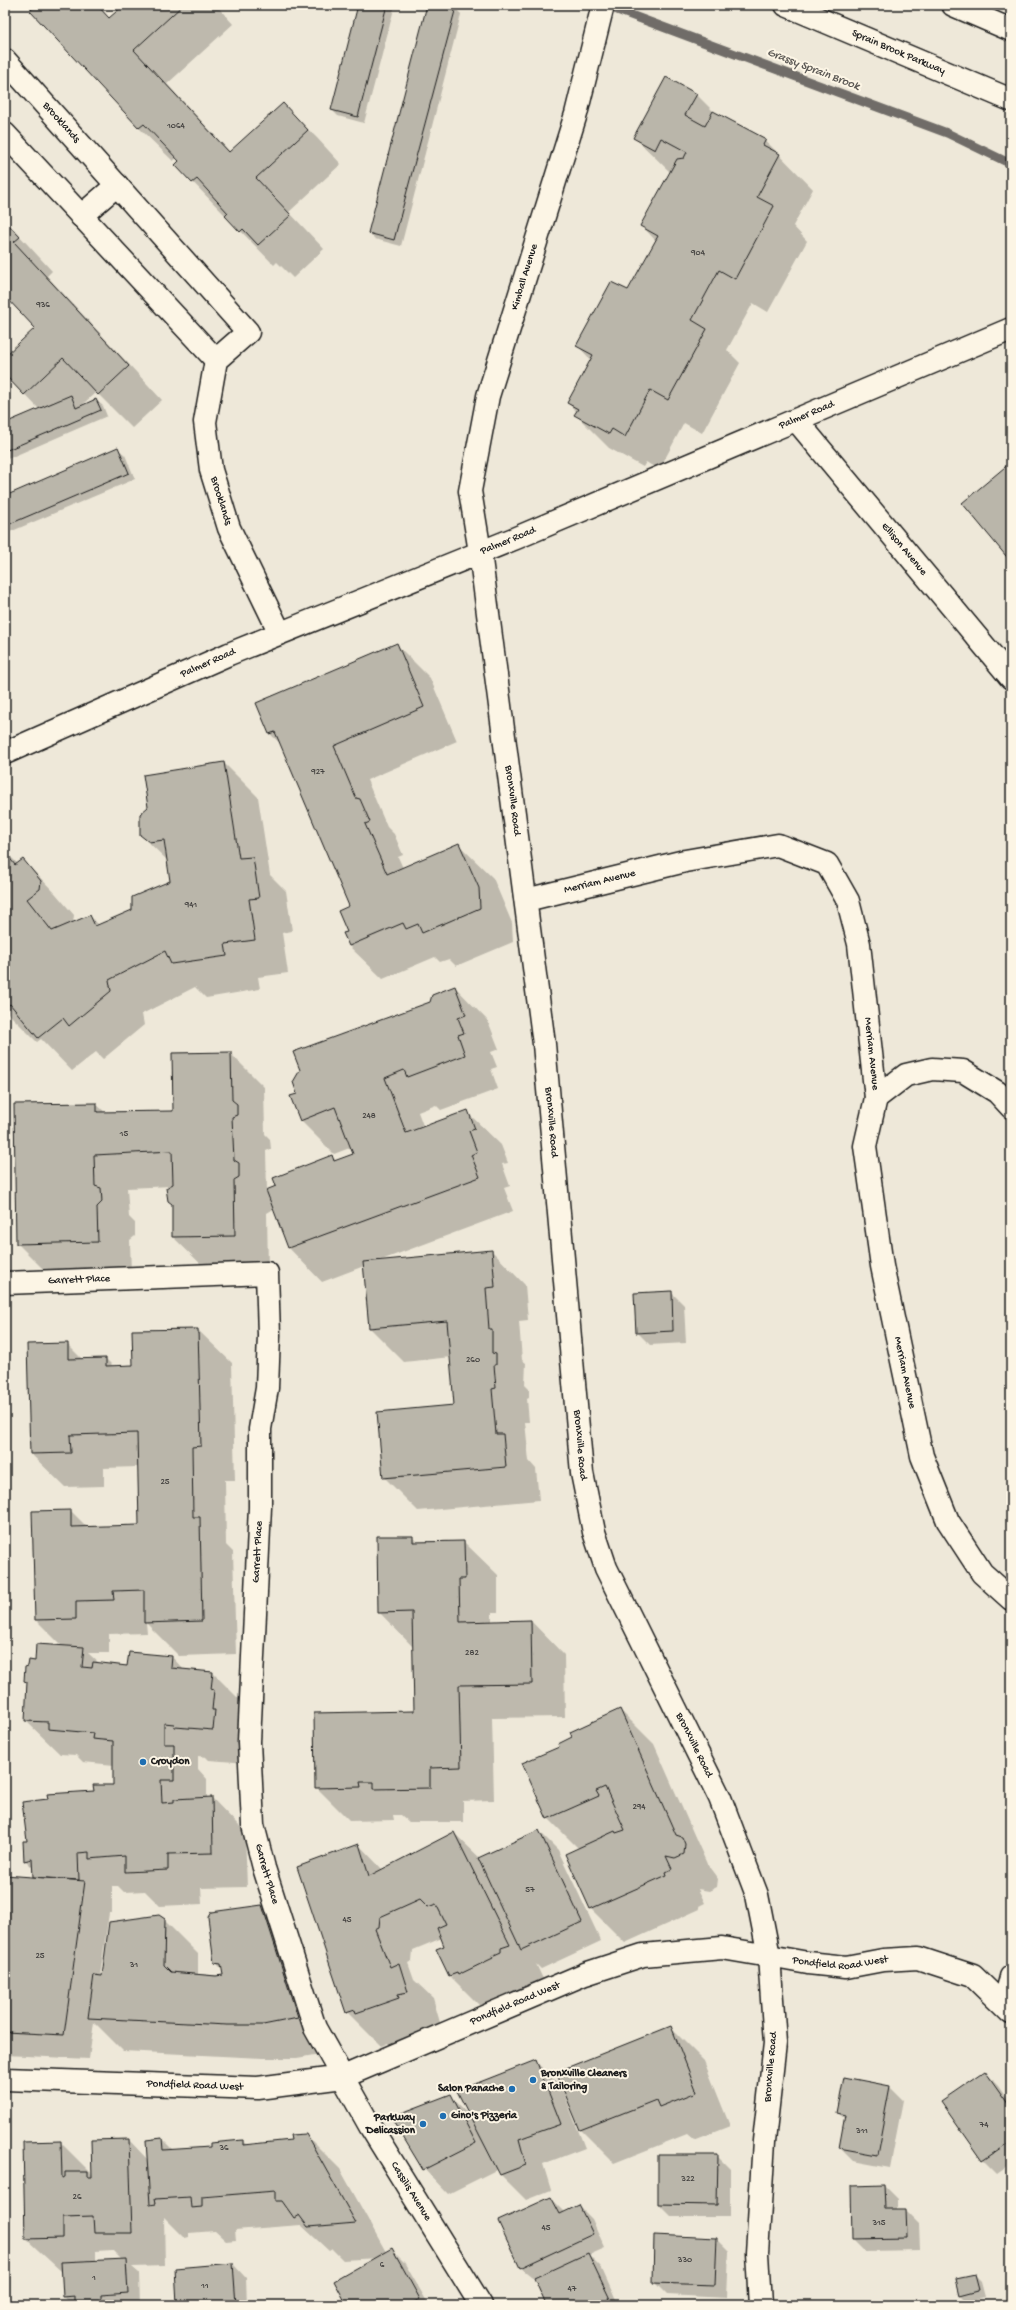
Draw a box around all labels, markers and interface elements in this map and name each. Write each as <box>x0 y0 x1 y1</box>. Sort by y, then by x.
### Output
street label: Sprain Brook Parkway <box>850 27 947 78</box>
water label: Grassy Sprain Brook <box>765 46 863 95</box>
street label: Brooklands <box>39 99 83 146</box>
house number: 1064 <box>166 121 186 132</box>
street label: Kimball Avenue <box>509 242 541 312</box>
house number: 904 <box>690 248 706 259</box>
house number: 936 <box>35 300 50 311</box>
street label: Palmer Road <box>776 398 837 433</box>
street label: Brooklands <box>207 474 234 528</box>
street label: Ellison Avenue <box>878 521 929 578</box>
street label: Palmer Road <box>478 524 539 558</box>
street label: Palmer Road <box>178 645 239 681</box>
street label: Bronxville Road <box>502 764 523 838</box>
house number: 927 <box>310 767 325 778</box>
street label: Merriam Avenue <box>563 867 637 896</box>
house number: 941 <box>184 900 198 911</box>
street label: Merriam Avenue <box>861 1017 881 1091</box>
street label: Bronxville Road <box>542 1086 560 1160</box>
house number: 248 <box>362 1111 376 1122</box>
house number: 15 <box>119 1129 128 1140</box>
street label: Garrett Place <box>48 1273 111 1287</box>
street label: Merriam Avenue <box>891 1336 918 1410</box>
house number: 260 <box>466 1355 480 1366</box>
street label: Bronxville Road <box>570 1408 590 1483</box>
house number: 25 <box>160 1477 170 1488</box>
street label: Garrett Place <box>250 1520 266 1583</box>
house number: 282 <box>465 1648 479 1659</box>
street label: Bronxville Road <box>672 1710 716 1781</box>
place label: Croydon <box>150 1756 190 1768</box>
marker: Croydon <box>138 1757 148 1767</box>
house number: 294 <box>632 1802 646 1813</box>
street label: Garrett Place <box>252 1843 281 1906</box>
house number: 57 <box>525 1885 535 1896</box>
house number: 45 <box>343 1915 352 1926</box>
house number: 25 <box>35 1951 45 1962</box>
street label: Pondfield Road West <box>790 1954 890 1973</box>
house number: 31 <box>129 1960 139 1971</box>
street label: Pondfield Road West <box>467 1979 563 2029</box>
street label: Bronxville Road <box>762 2030 780 2104</box>
place label: Bronxville Cleaners & Tailoring <box>540 2068 628 2094</box>
marker: Bronxville Cleaners & Tailoring <box>528 2075 538 2085</box>
street label: Pondfield Road West <box>145 2078 245 2094</box>
place label: Salon Panache <box>438 2083 505 2095</box>
marker: Salon Panache <box>507 2084 517 2094</box>
place label: Gino's Pizzeria <box>451 2110 518 2122</box>
marker: Gino's Pizzeria <box>438 2111 448 2121</box>
place label: Parkway Delicassion <box>365 2112 416 2137</box>
marker: Parkway Delicassion <box>418 2119 428 2129</box>
house number: 74 <box>979 2120 989 2131</box>
house number: 311 <box>855 2126 868 2137</box>
house number: 36 <box>218 2143 229 2154</box>
street label: Cassilis Avenue <box>388 2160 434 2224</box>
house number: 322 <box>680 2174 695 2185</box>
house number: 26 <box>73 2192 82 2203</box>
house number: 315 <box>871 2218 886 2229</box>
house number: 45 <box>542 2223 551 2234</box>
house number: 330 <box>677 2255 692 2266</box>
house number: 6 <box>380 2260 385 2271</box>
house number: 1 <box>91 2273 96 2284</box>
house number: 11 <box>200 2281 209 2292</box>
house number: 47 <box>568 2284 577 2295</box>

